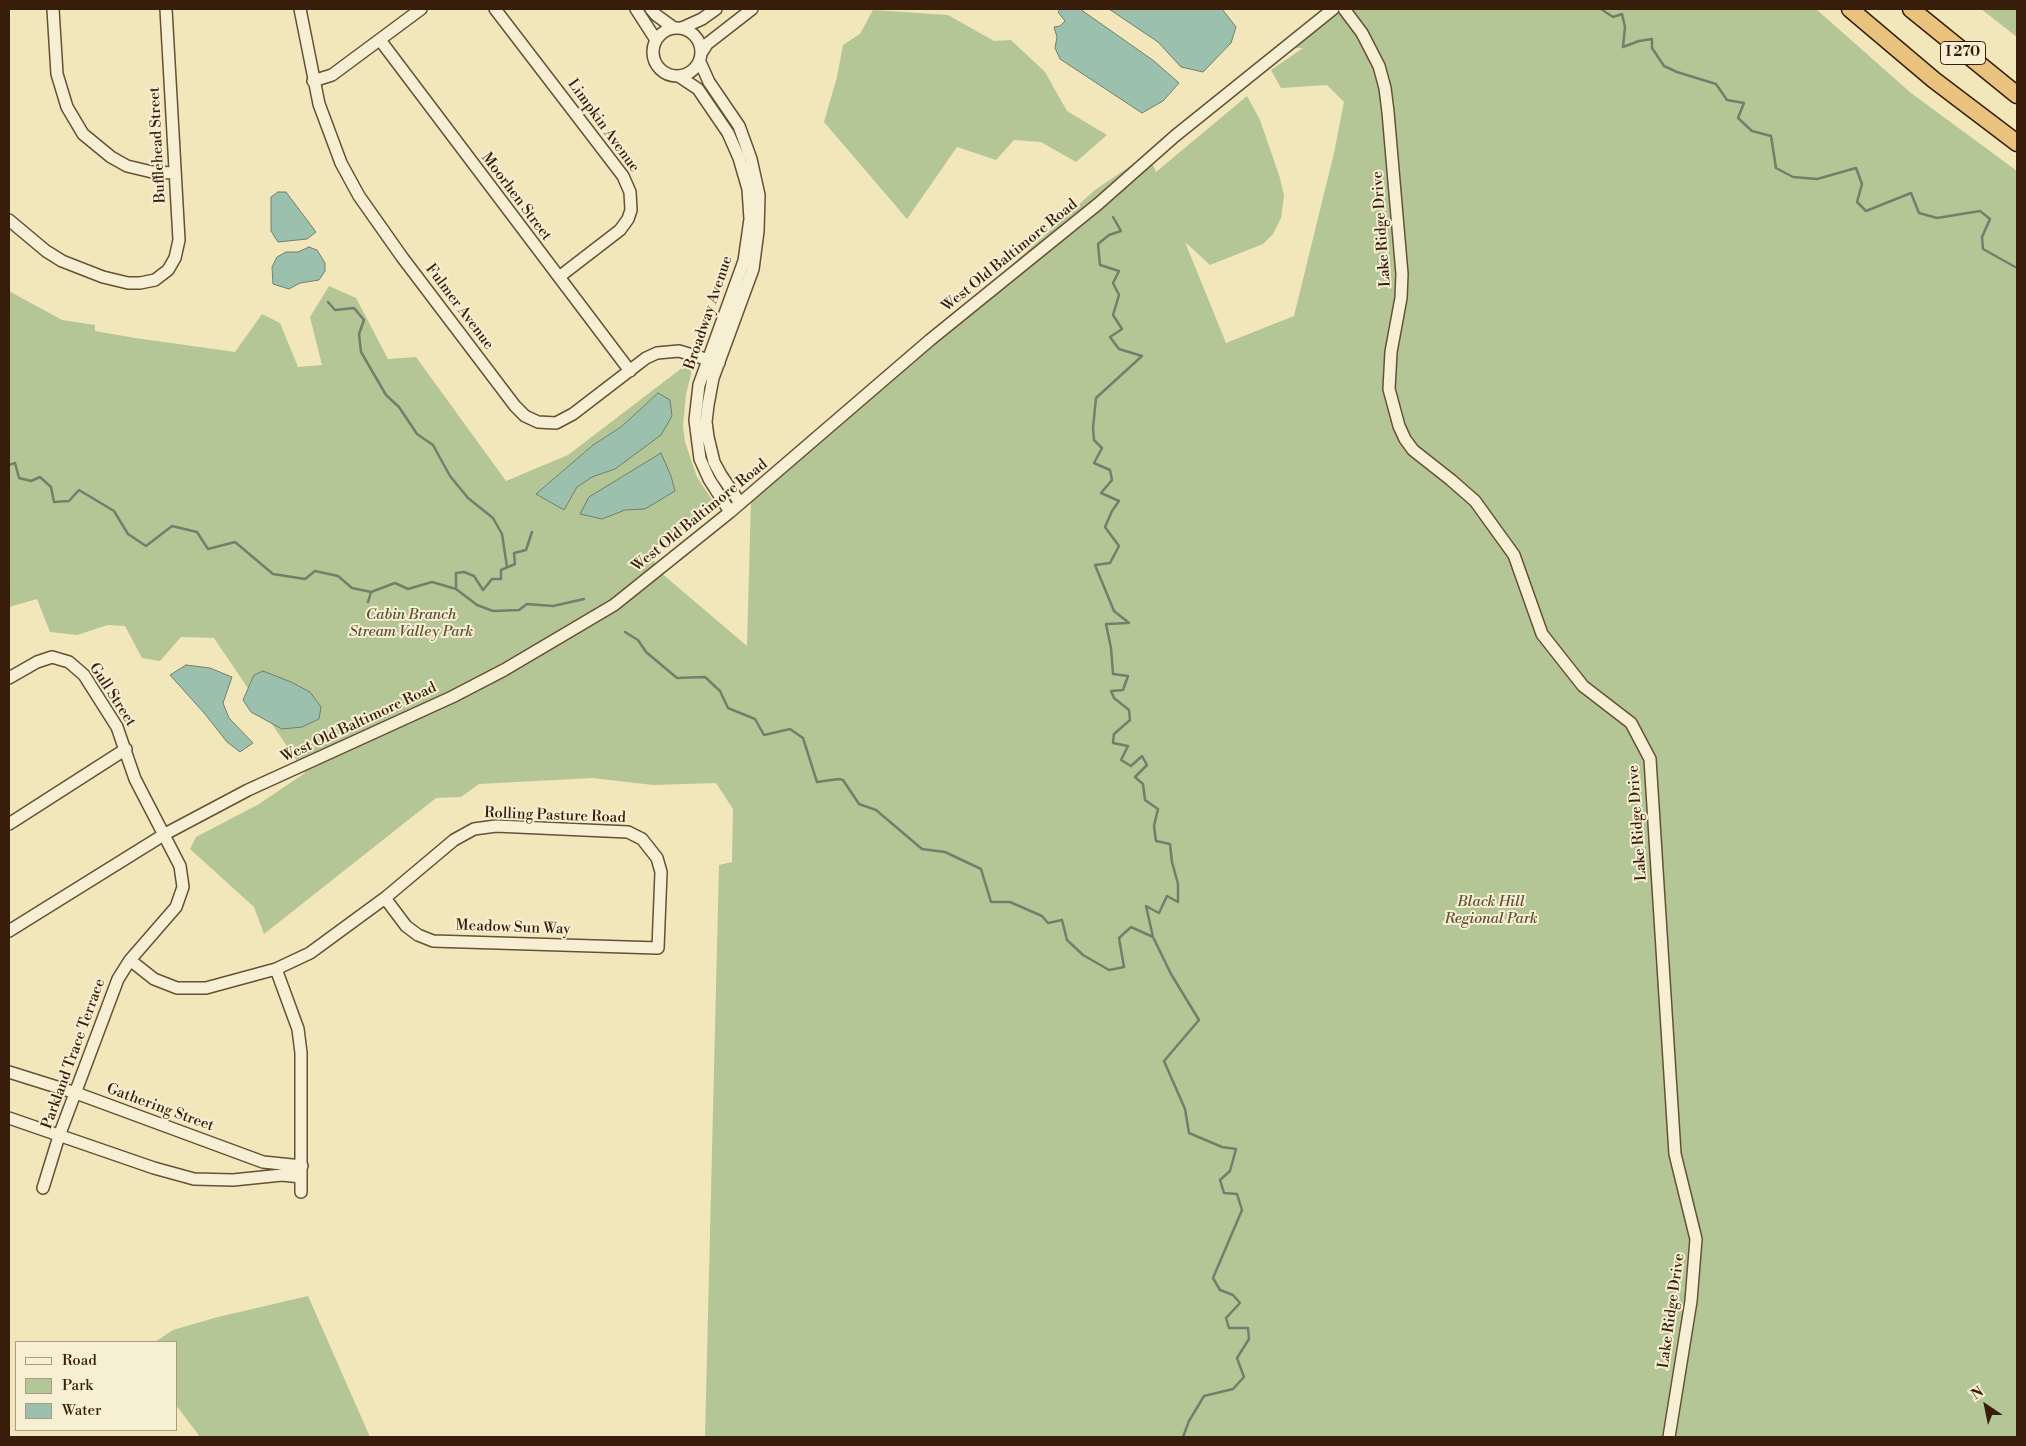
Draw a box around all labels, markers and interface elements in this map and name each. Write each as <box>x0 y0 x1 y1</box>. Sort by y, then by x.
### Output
road number: I 270 <box>1940 42 1986 64</box>
street label: Limpkin Avenue <box>563 76 643 176</box>
street label: Bufflehead Street <box>146 86 170 204</box>
street label: Moorhen Street <box>477 149 555 245</box>
street label: Lake Ridge Drive <box>1369 170 1395 288</box>
street label: West Old Baltimore Road <box>939 196 1081 316</box>
street label: Broadway Avenue <box>681 254 737 372</box>
street label: Fulmer Avenue <box>421 261 497 353</box>
street label: West Old Baltimore Road <box>629 456 771 576</box>
park label: Cabin Branch Stream Valley Park <box>349 606 473 641</box>
street label: Gull Street <box>85 660 139 730</box>
street label: West Old Baltimore Road <box>278 679 440 767</box>
street label: Lake Ridge Drive <box>1625 764 1651 882</box>
street label: Rolling Pasture Road <box>484 805 626 827</box>
park label: Black Hill Regional Park <box>1444 893 1538 928</box>
street label: Meadow Sun Way <box>455 917 571 939</box>
street label: Parkland Trace Terrace <box>38 976 110 1132</box>
street label: Gathering Street <box>104 1080 216 1136</box>
street label: Lake Ridge Drive <box>1655 1252 1689 1370</box>
legend <box>15 1341 178 1431</box>
text: Road <box>62 1351 97 1370</box>
text: Park <box>62 1376 93 1395</box>
north arrow <box>1961 1381 2011 1431</box>
text: N <box>1968 1383 1987 1404</box>
text: Water <box>62 1401 101 1420</box>

